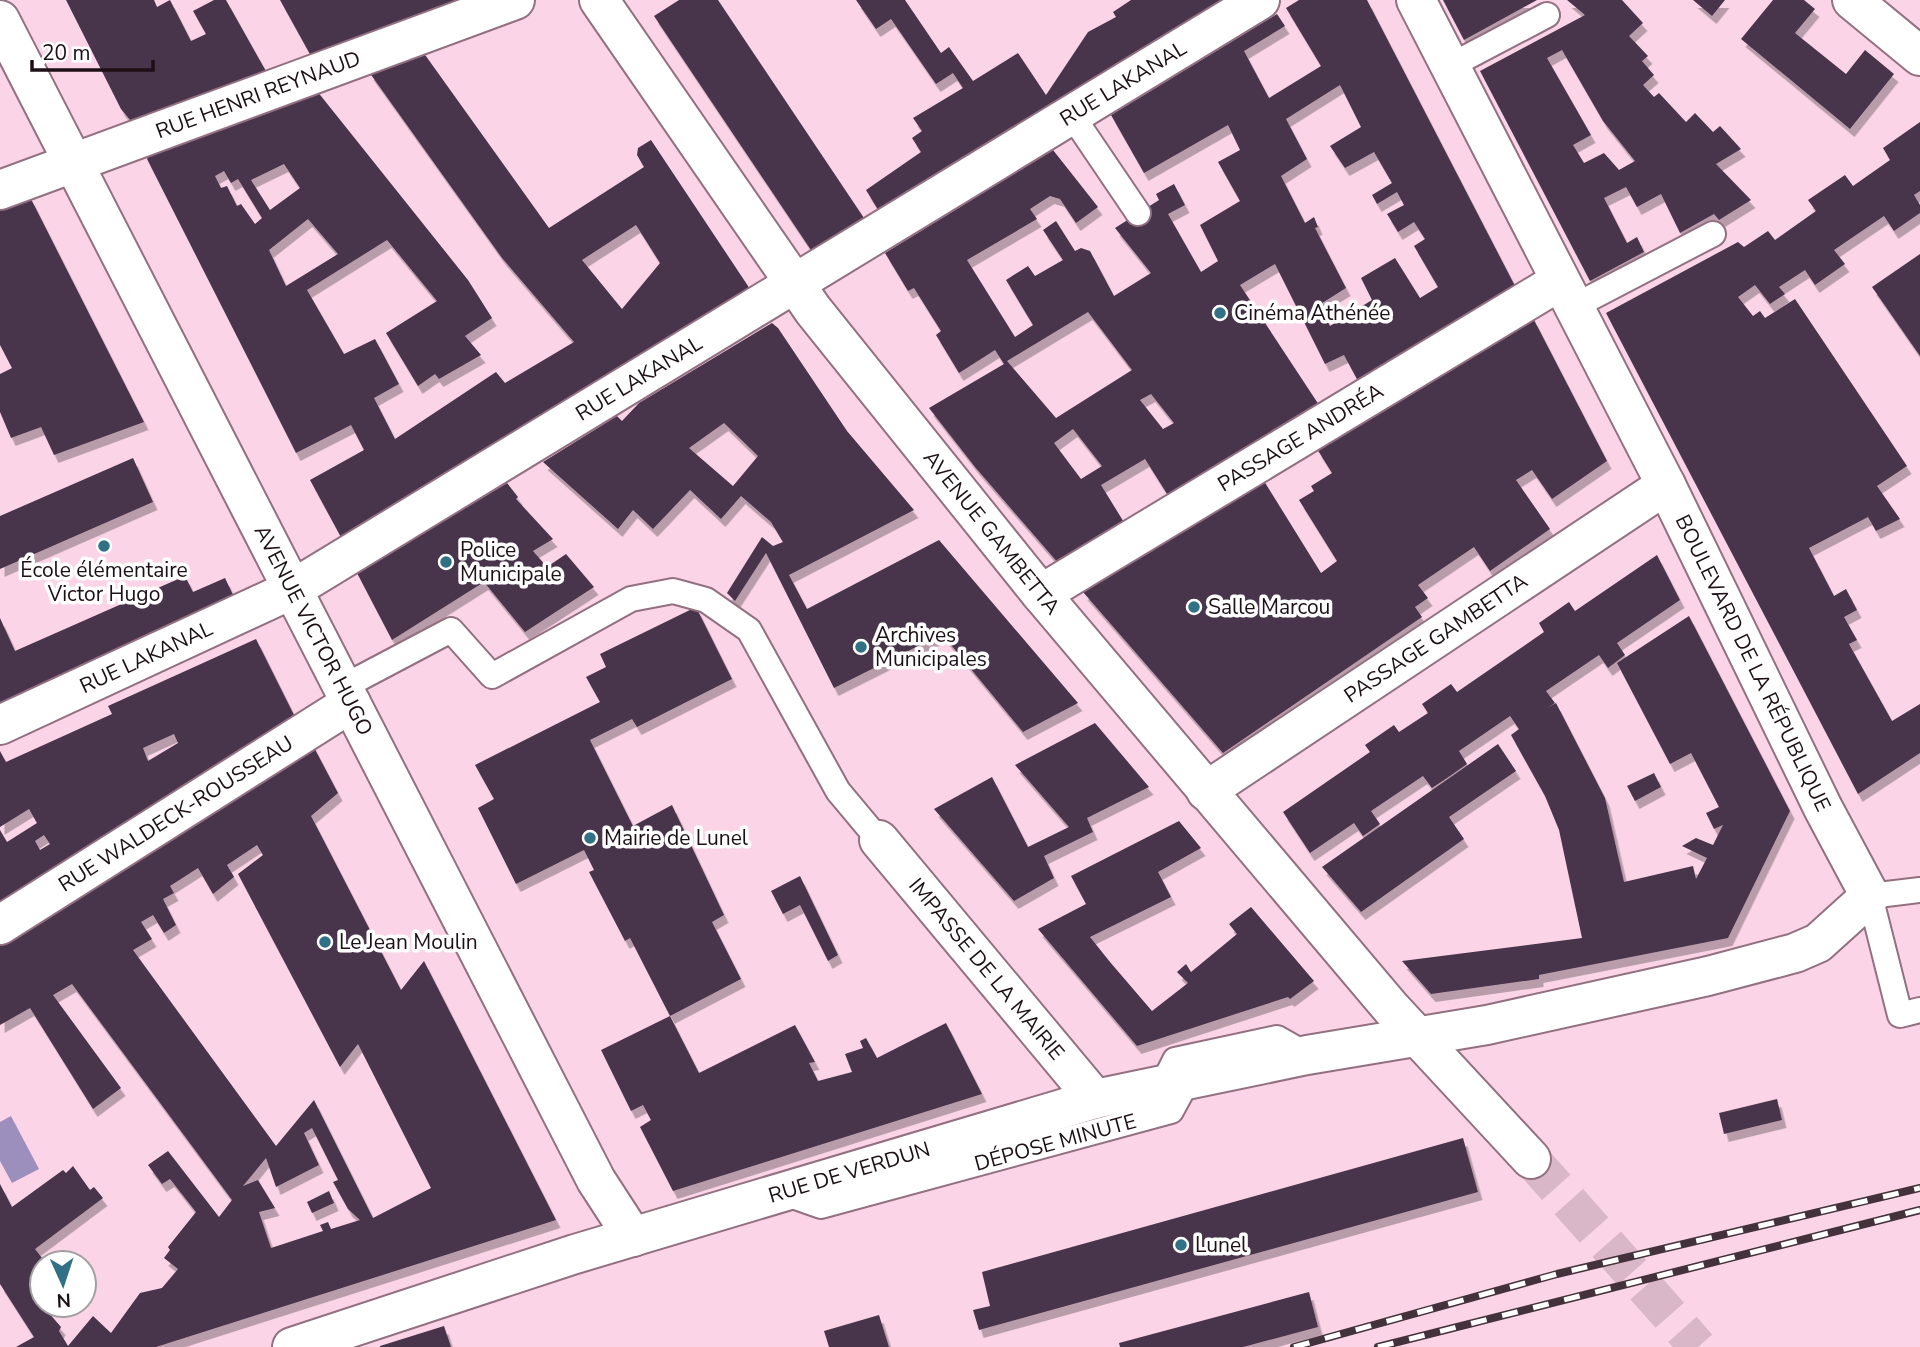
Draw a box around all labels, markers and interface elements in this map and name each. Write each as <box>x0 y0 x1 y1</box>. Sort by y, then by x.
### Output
scale bar <box>32 28 152 72</box>
street label: RUE LAKANAL <box>1055 34 1192 133</box>
text: 20 m <box>42 39 91 67</box>
street label: RUE HENRI REYNAUD <box>152 44 364 145</box>
place label: Cinéma Athénée <box>1234 299 1390 327</box>
marker: Cinéma Athénée <box>1212 305 1228 321</box>
street label: RUE LAKANAL <box>570 329 708 428</box>
street label: PASSAGE ANDRÉA <box>1213 377 1388 498</box>
street label: AVENUE GAMBETTA <box>917 444 1066 620</box>
street label: BOULEVARD DE LA RÉPUBLIQUE <box>1669 510 1837 816</box>
street label: AVENUE VICTOR HUGO <box>248 520 379 740</box>
place label: Police Municipale <box>460 536 562 588</box>
marker: École élémentaire Victor Hugo <box>96 538 112 554</box>
marker: Police Municipale <box>438 554 454 570</box>
place label: École élémentaire Victor Hugo <box>20 556 188 608</box>
street label: PASSAGE GAMBETTA <box>1339 567 1533 709</box>
place label: Salle Marcou <box>1208 593 1330 621</box>
marker: Salle Marcou <box>1186 599 1202 615</box>
street label: RUE LAKANAL <box>75 614 218 700</box>
place label: Archives Municipales <box>875 621 987 673</box>
marker: Archives Municipales <box>853 639 869 655</box>
street label: RUE WALDECK-ROUSSEAU <box>53 729 299 899</box>
place label: Mairie de Lunel <box>604 824 749 852</box>
marker: Mairie de Lunel <box>582 830 598 846</box>
street label: IMPASSE DE LA MAIRIE <box>902 872 1071 1066</box>
place label: Le Jean Moulin <box>339 928 478 956</box>
marker: Le Jean Moulin <box>317 934 333 950</box>
street label: DÉPOSE MINUTE <box>971 1107 1139 1178</box>
street label: RUE DE VERDUN <box>765 1135 933 1210</box>
place label: Lunel <box>1195 1231 1248 1259</box>
marker: Lunel <box>1173 1237 1189 1253</box>
north arrow <box>28 1249 98 1319</box>
text: N <box>56 1287 72 1313</box>

